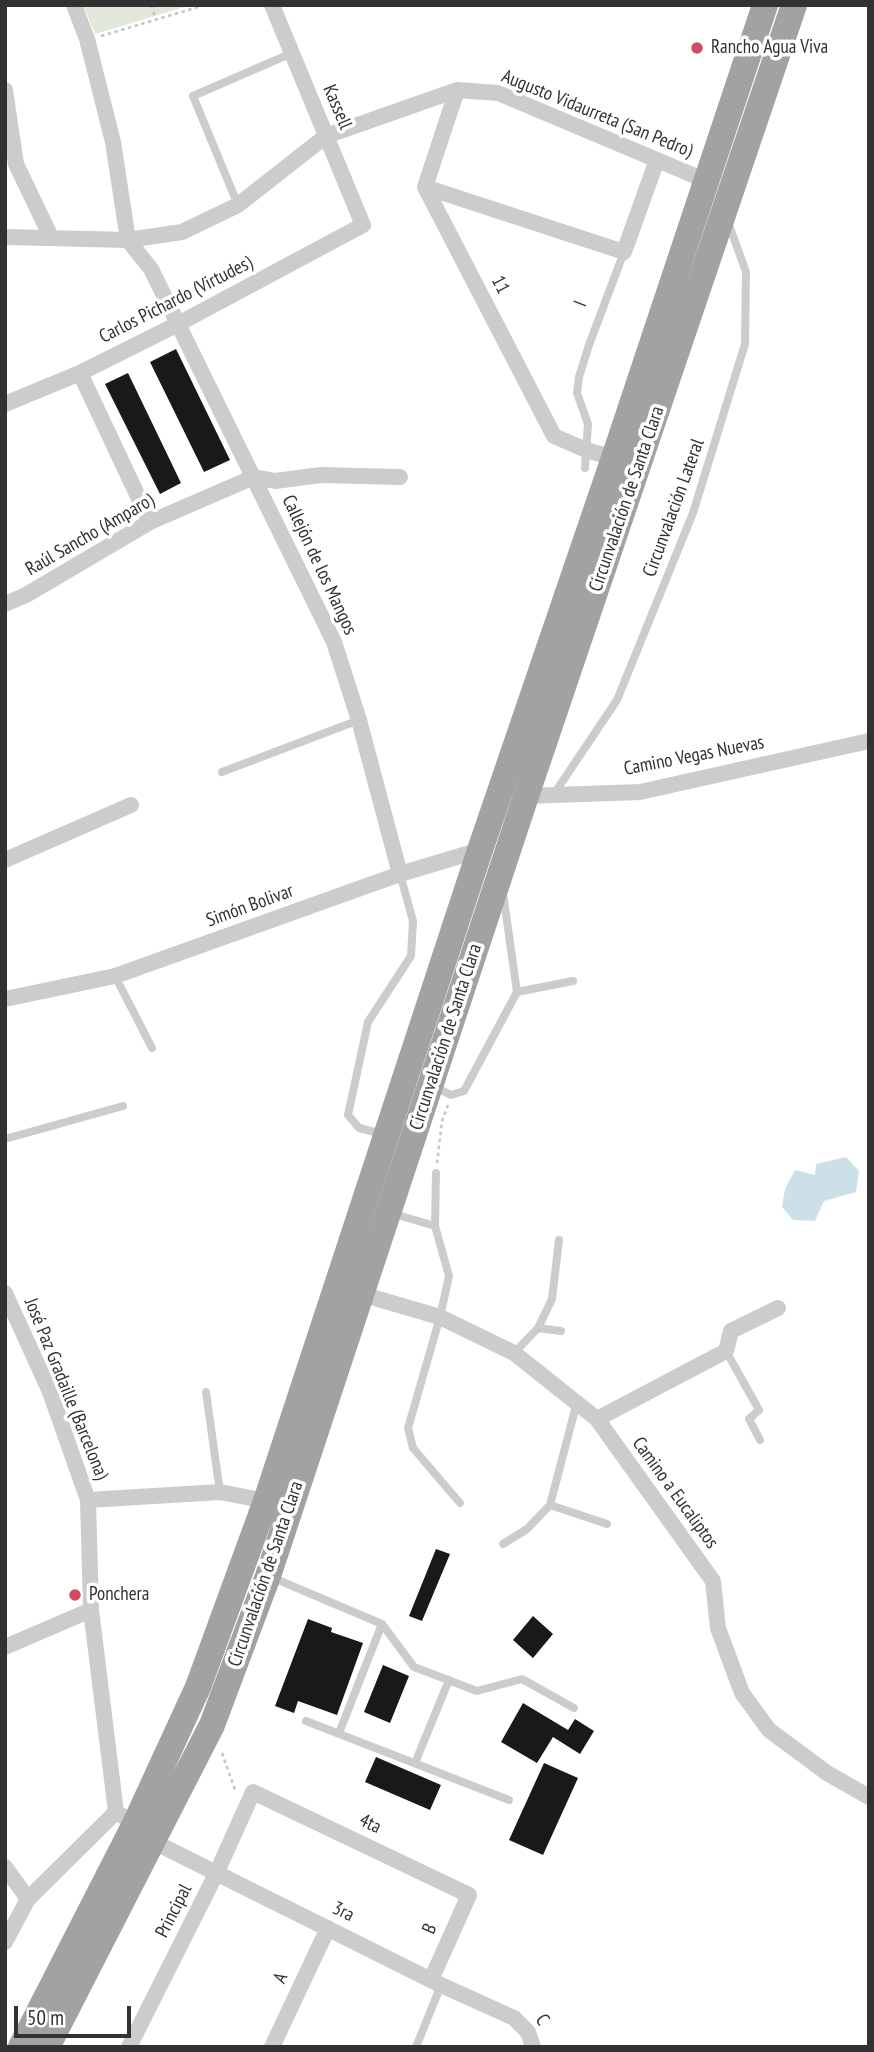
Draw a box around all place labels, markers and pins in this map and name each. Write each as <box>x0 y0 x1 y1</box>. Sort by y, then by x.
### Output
place label: Rancho Agua Viva <box>711 37 828 59</box>
marker: Rancho Agua Viva <box>689 40 705 56</box>
place label: Ponchera <box>89 1584 149 1606</box>
marker: Ponchera <box>67 1587 83 1603</box>

